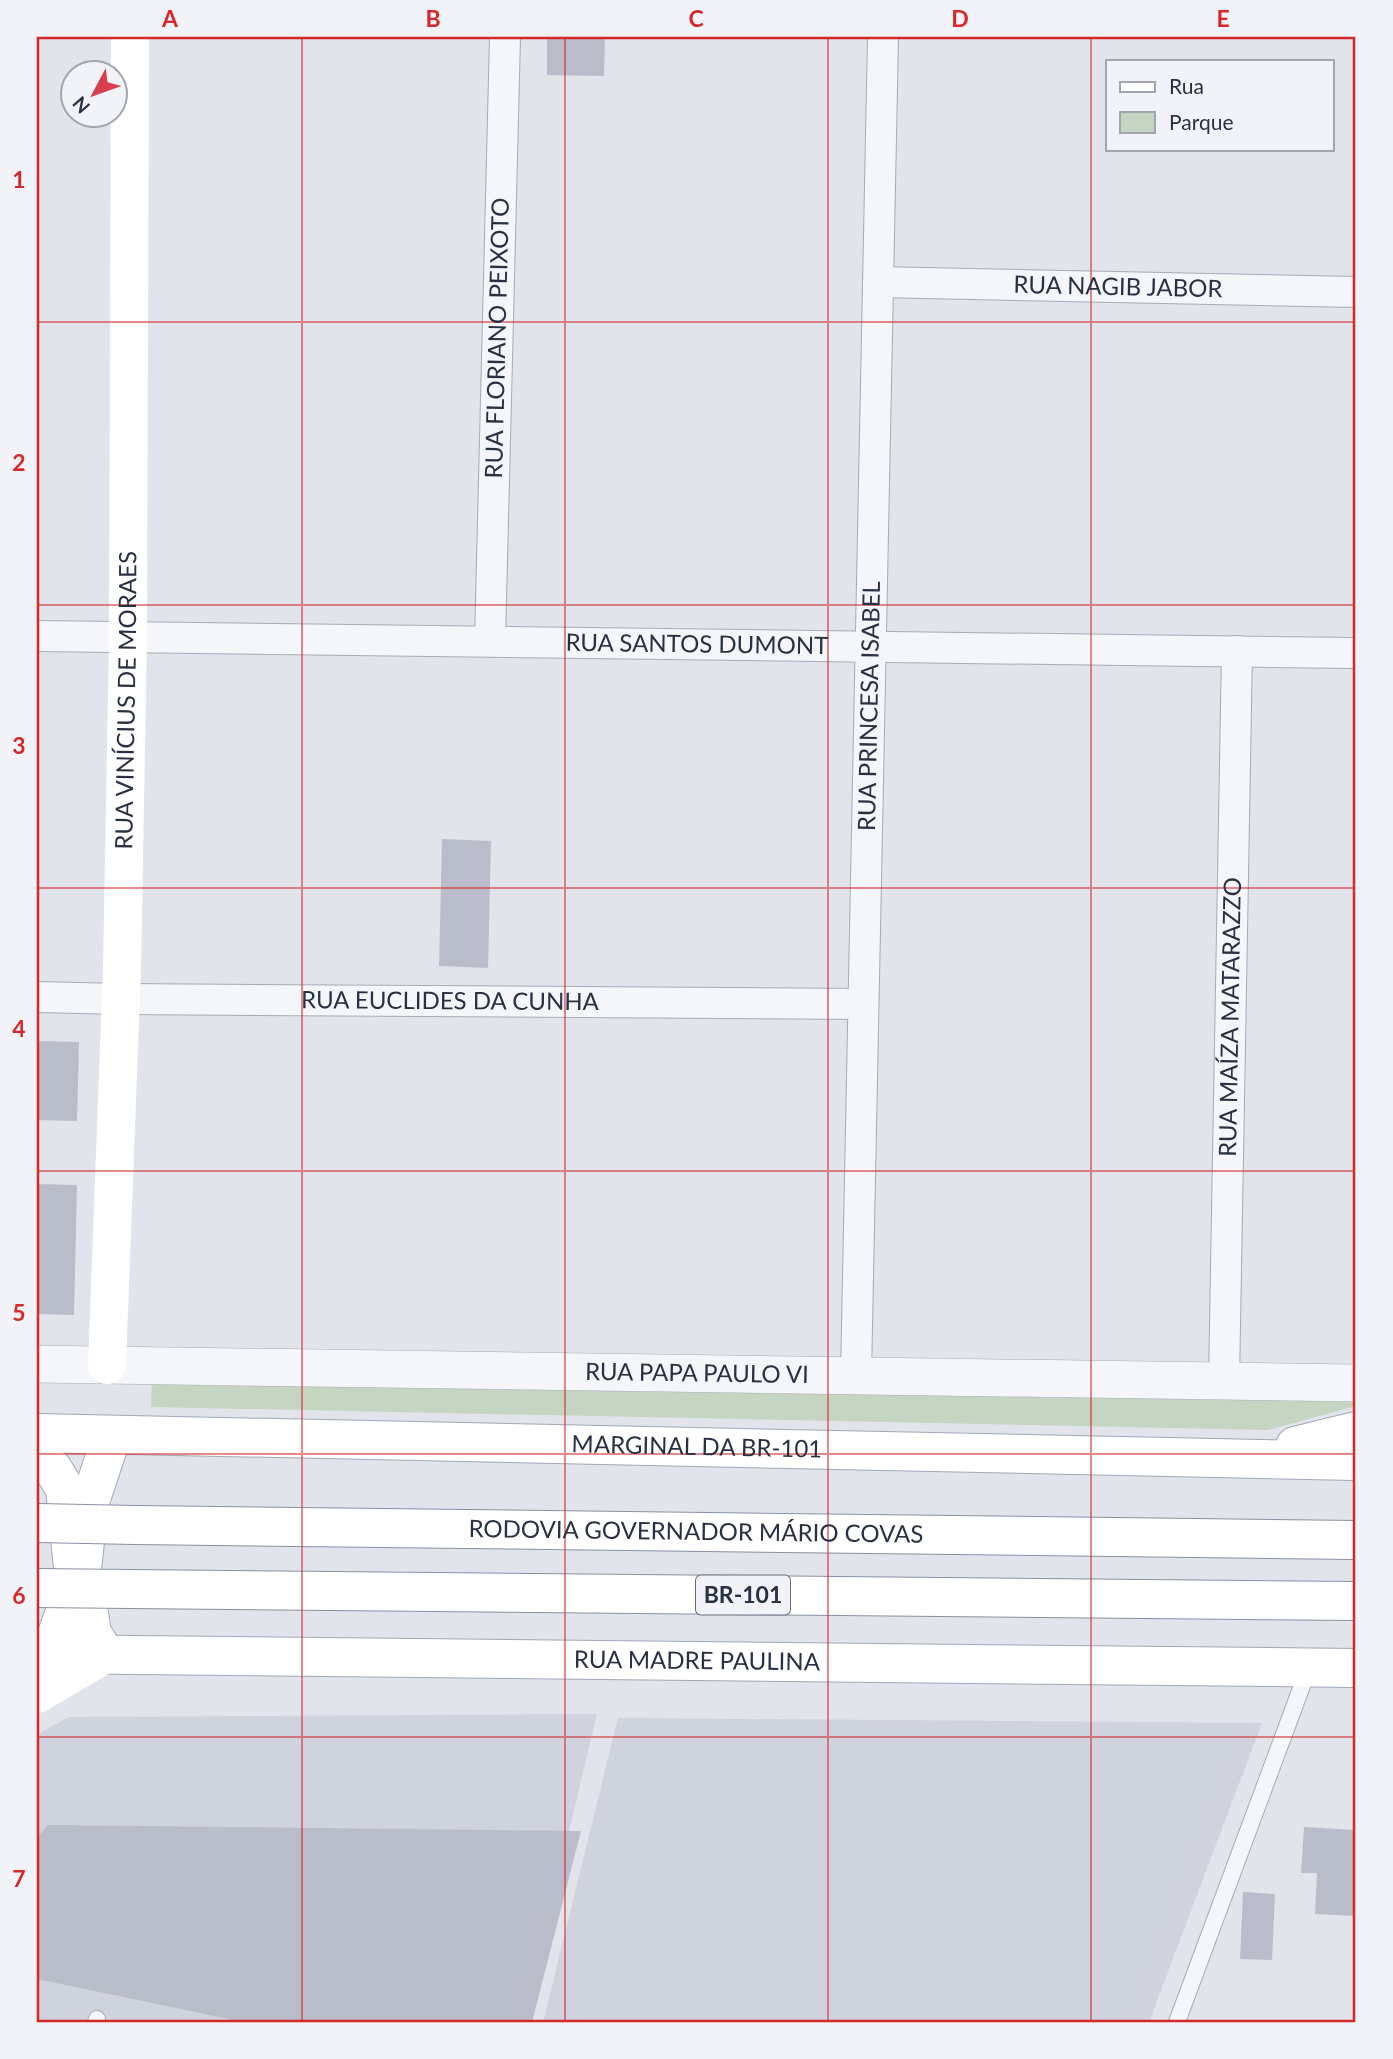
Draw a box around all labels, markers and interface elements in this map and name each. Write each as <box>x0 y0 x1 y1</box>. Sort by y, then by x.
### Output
text: A <box>161 4 179 32</box>
text: B <box>425 4 441 32</box>
text: C <box>688 4 704 32</box>
text: D <box>951 4 969 32</box>
text: E <box>1216 4 1230 32</box>
north arrow <box>60 60 130 130</box>
legend <box>1106 60 1334 150</box>
text: Rua <box>1169 73 1204 98</box>
text: N <box>67 92 94 119</box>
text: Parque <box>1169 109 1234 134</box>
text: 1 <box>12 165 26 193</box>
street label: RUA FLORIANO PEIXOTO <box>478 197 514 479</box>
street label: RUA NAGIB JABOR <box>1013 269 1223 302</box>
text: 2 <box>12 448 26 476</box>
street label: RUA VINÍCIUS DE MORAES <box>108 551 141 850</box>
street label: RUA PRINCESA ISABEL <box>851 581 885 831</box>
street label: RUA SANTOS DUMONT <box>565 627 829 659</box>
text: 3 <box>12 731 26 759</box>
street label: RUA MAÍZA MATARAZZO <box>1212 877 1246 1157</box>
street label: RUA EUCLIDES DA CUNHA <box>301 984 600 1015</box>
text: 4 <box>12 1014 26 1042</box>
text: 5 <box>12 1298 26 1326</box>
street label: RUA PAPA PAULO VI <box>585 1356 809 1388</box>
street label: MARGINAL DA BR-101 <box>571 1428 823 1463</box>
street label: RODOVIA GOVERNADOR MÁRIO COVAS <box>468 1513 924 1548</box>
road number: BR-101 <box>696 1576 790 1614</box>
text: 6 <box>12 1581 26 1609</box>
street label: RUA MADRE PAULINA <box>574 1644 821 1675</box>
text: 7 <box>12 1864 26 1892</box>

